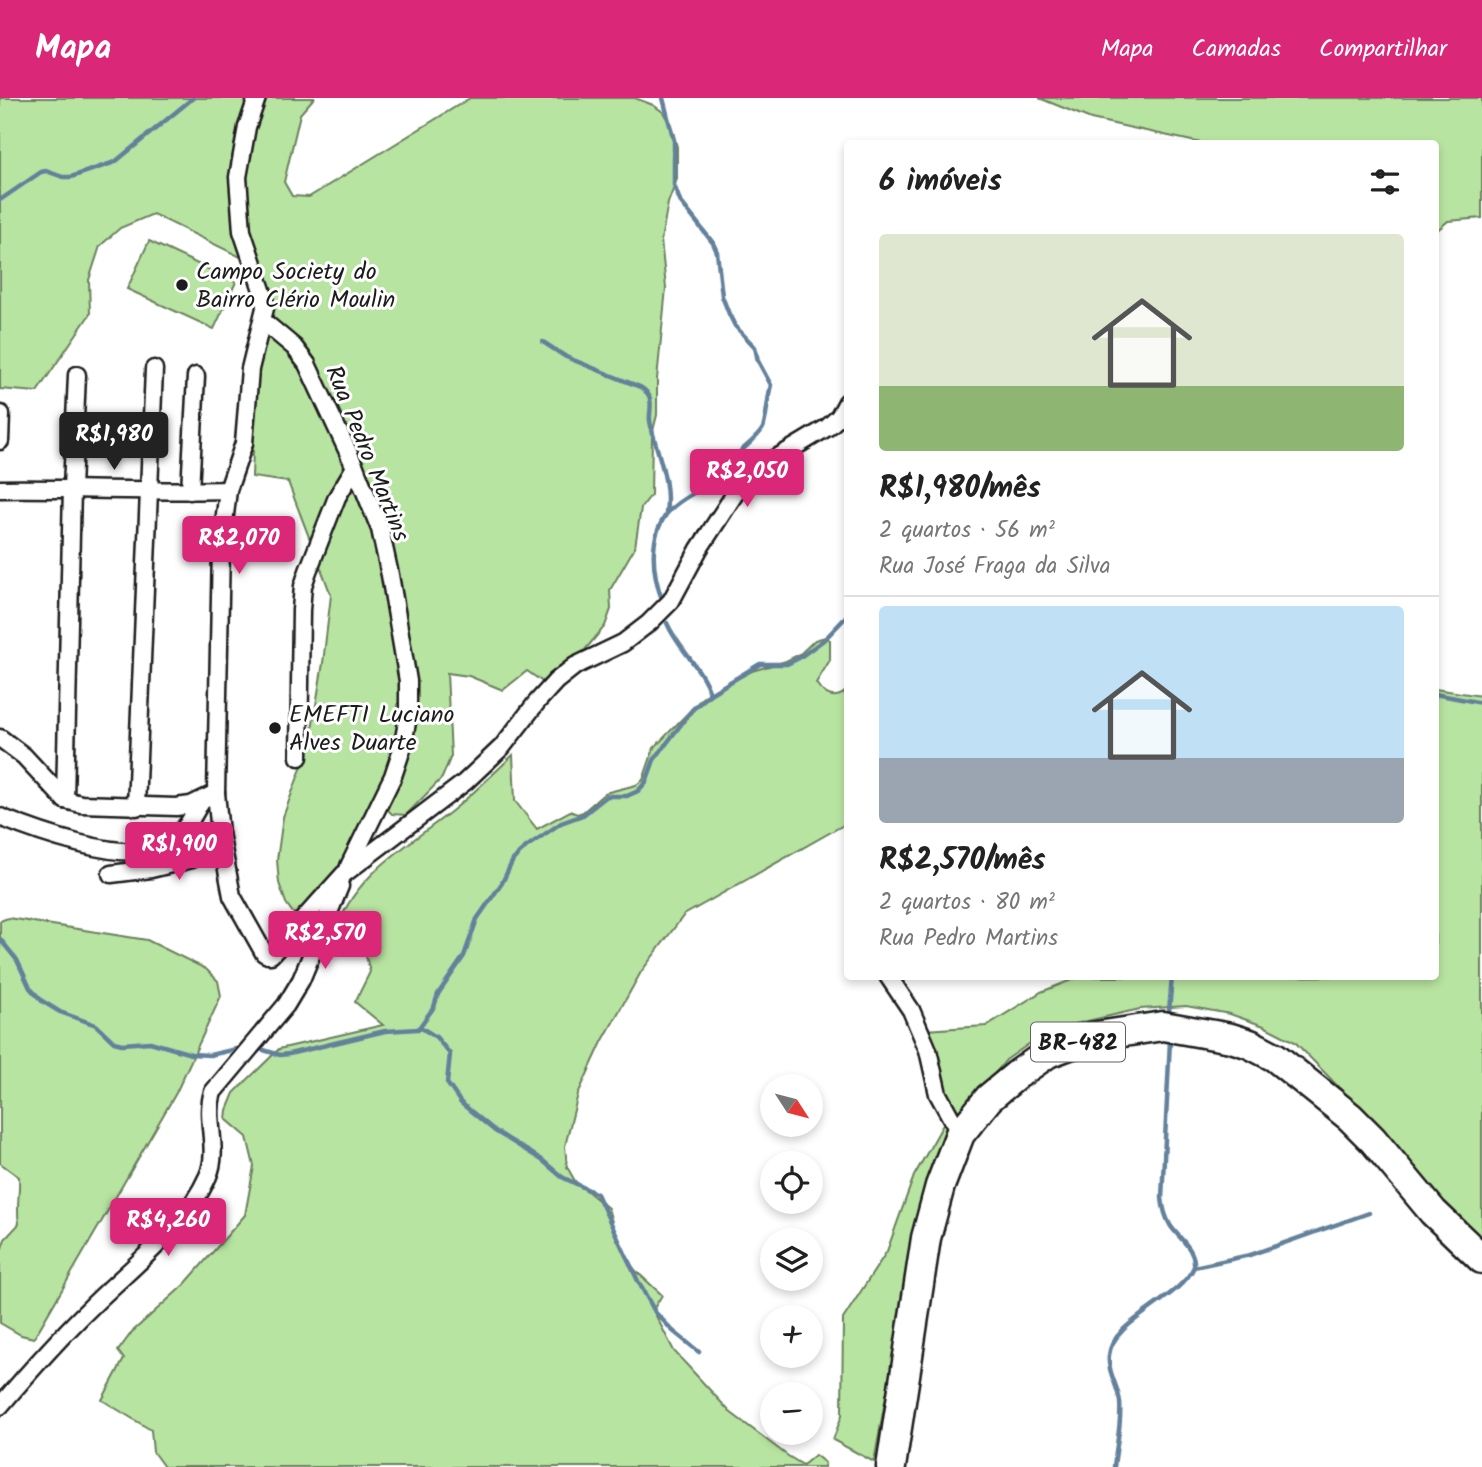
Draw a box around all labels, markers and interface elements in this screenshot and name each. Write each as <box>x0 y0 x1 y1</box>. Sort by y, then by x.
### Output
text: Mapa <box>35 23 111 76</box>
text: Mapa <box>1101 30 1154 69</box>
text: Camadas <box>1192 30 1281 69</box>
text: Compartilhar <box>1319 30 1447 69</box>
text: 6 imóveis <box>879 158 1002 206</box>
icon: filters <box>1366 163 1404 201</box>
place label: Campo Society do Bairro Clério Moulin <box>196 253 395 320</box>
marker: Campo Society do Bairro Clério Moulin <box>174 277 190 293</box>
icon: home <box>1079 280 1205 406</box>
street label: Rua Pedro Martins <box>314 360 420 547</box>
pin: R$1,980 <box>49 412 179 472</box>
text: R$1,980 <box>75 417 153 453</box>
pin: R$2,050 <box>682 450 812 509</box>
text: R$2,050 <box>706 454 788 490</box>
text: R$1,980/mês <box>879 465 1041 513</box>
text: 2 quartos · 56 m² <box>879 513 1055 549</box>
pin: R$2,070 <box>174 517 304 576</box>
text: R$2,070 <box>198 521 280 557</box>
text: Rua José Fraga da Silva <box>879 549 1110 585</box>
icon: home <box>1079 652 1205 778</box>
place label: EMEFTI Luciano Alves Duarte <box>289 696 455 763</box>
marker: EMEFTI Luciano Alves Duarte <box>267 720 283 736</box>
pin: R$1,900 <box>114 822 244 882</box>
text: R$1,900 <box>141 827 217 863</box>
text: R$2,570/mês <box>879 837 1046 885</box>
text: 2 quartos · 80 m² <box>879 885 1055 921</box>
pin: R$2,570 <box>260 912 390 971</box>
text: R$2,570 <box>284 916 366 952</box>
text: Rua Pedro Martins <box>879 921 1058 957</box>
road number: BR-482 <box>1031 1023 1125 1062</box>
north arrow <box>760 1074 822 1138</box>
map controls <box>760 1074 823 1445</box>
button: locate <box>760 1151 823 1214</box>
pin: R$4,260 <box>103 1198 233 1258</box>
text: R$4,260 <box>126 1203 210 1239</box>
button: layers <box>760 1228 823 1291</box>
button: + <box>760 1305 823 1368</box>
button: − <box>760 1382 823 1445</box>

